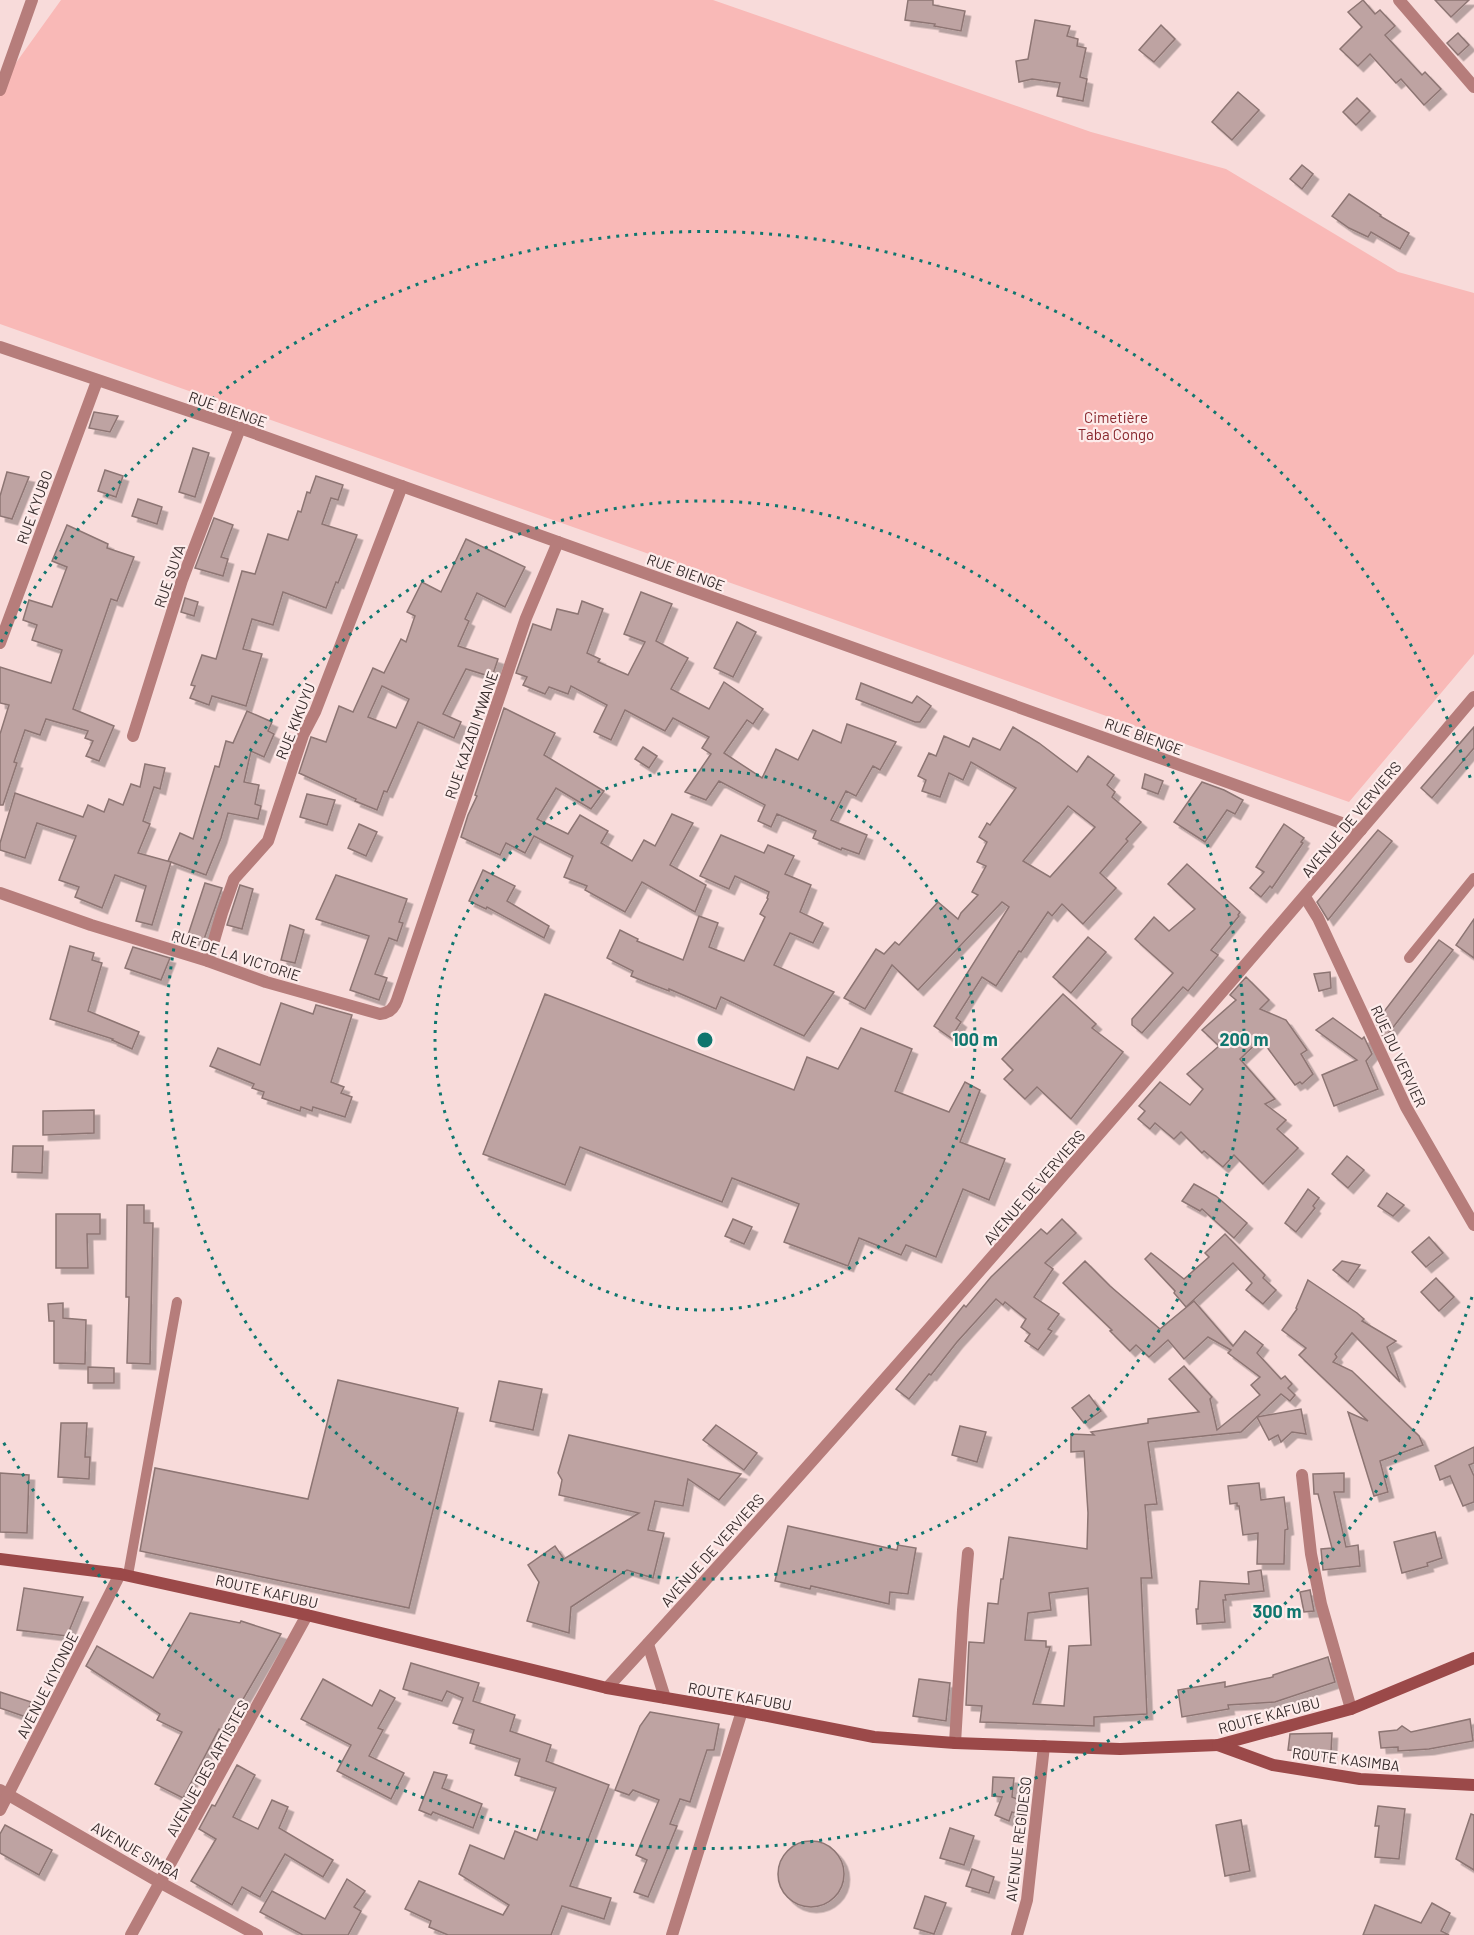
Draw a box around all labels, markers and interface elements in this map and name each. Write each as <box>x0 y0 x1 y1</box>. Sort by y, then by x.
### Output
street label: RUE BIENGE <box>186 387 270 431</box>
park label: Cimetière Taba Congo <box>1078 408 1154 443</box>
street label: RUE KYUBO <box>12 468 56 546</box>
street label: RUE SUYA <box>150 542 188 610</box>
street label: RUE BIENGE <box>645 550 727 594</box>
street label: RUE KAZADI MWANE <box>441 669 501 801</box>
street label: RUE KIKUYU <box>271 680 319 762</box>
street label: RUE BIENGE <box>1103 714 1185 758</box>
street label: AVENUE DE VERVIERS <box>1297 757 1405 881</box>
street label: RUE DE LA VICTORIE <box>169 926 303 984</box>
street label: RUE DU VERVIER <box>1367 1002 1431 1110</box>
text: 100 m <box>952 1028 998 1050</box>
text: 200 m <box>1219 1028 1269 1050</box>
centre of rings <box>695 1030 715 1050</box>
street label: AVENUE DE VERVIERS <box>979 1126 1089 1248</box>
street label: AVENUE DE VERVIERS <box>657 1490 767 1610</box>
street label: ROUTE KAFUBU <box>214 1570 320 1612</box>
text: 300 m <box>1253 1600 1301 1622</box>
street label: AVENUE KIYONDE <box>12 1629 82 1741</box>
street label: ROUTE KAFUBU <box>687 1678 793 1714</box>
street label: ROUTE KAFUBU <box>1216 1693 1322 1737</box>
street label: AVENUE DES ARTISTES <box>162 1696 252 1840</box>
street label: ROUTE KASIMBA <box>1291 1743 1401 1775</box>
street label: AVENUE REGIDESO <box>1001 1775 1035 1903</box>
street label: AVENUE SIMBA <box>88 1817 184 1883</box>

